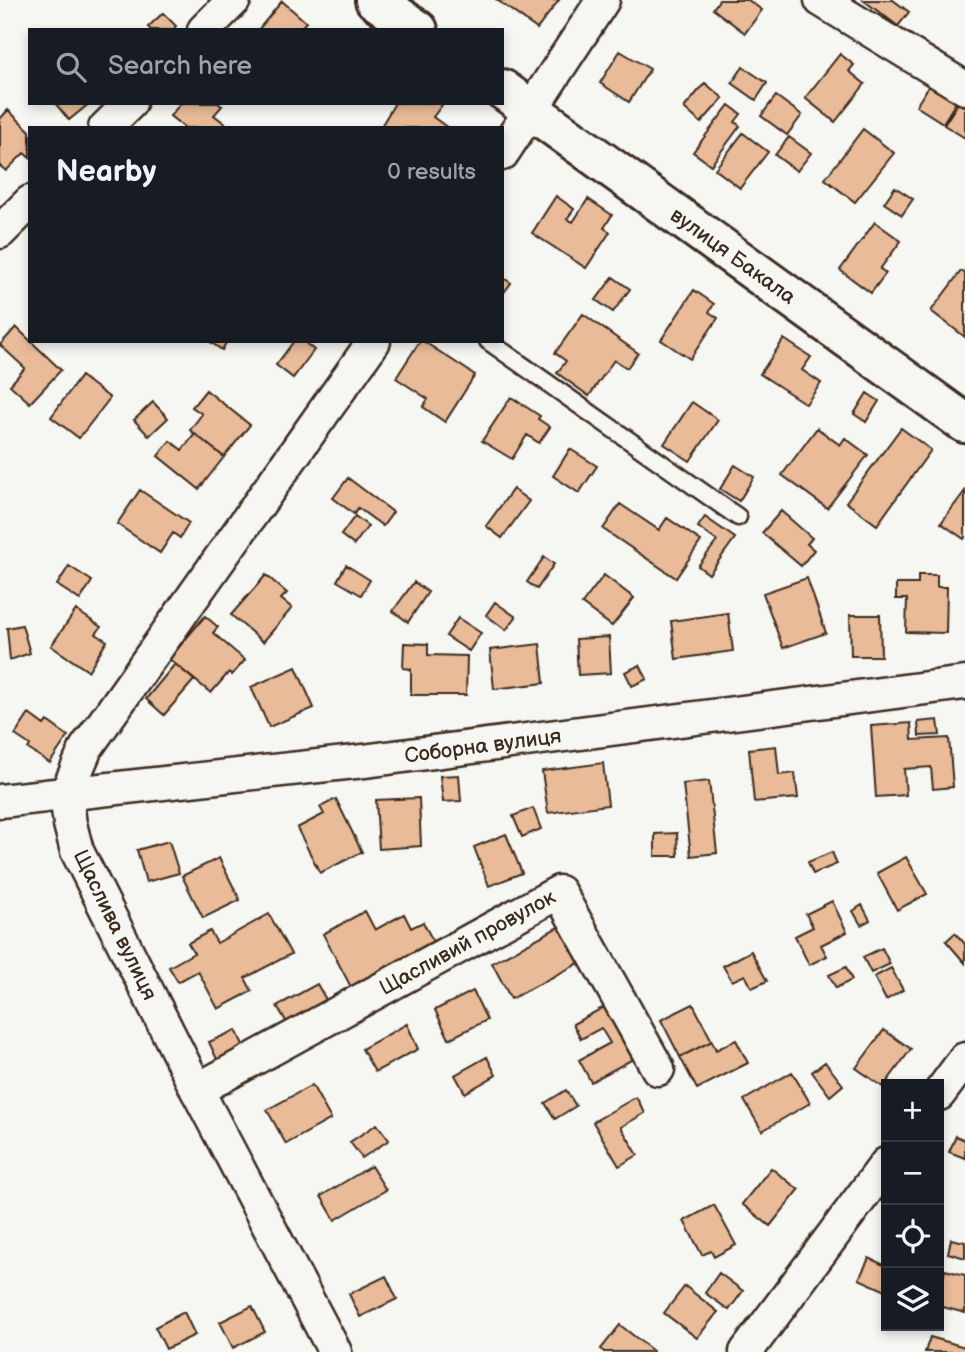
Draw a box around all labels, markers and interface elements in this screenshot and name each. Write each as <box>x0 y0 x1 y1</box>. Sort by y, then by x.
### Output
search box <box>28 28 504 105</box>
icon: search <box>52 48 90 86</box>
text: Search here <box>108 51 252 82</box>
text: Nearby <box>56 154 156 190</box>
text: 0 results <box>387 158 476 186</box>
street label: вулиця Бакала <box>666 202 801 310</box>
street label: Соборна вулиця <box>403 723 563 768</box>
street label: Щаслива вулиця <box>68 846 162 1004</box>
street label: Щасливий провулок <box>375 884 560 1000</box>
map controls <box>881 1079 944 1331</box>
button: + <box>881 1079 944 1142</box>
button: − <box>881 1142 944 1205</box>
button: locate <box>881 1205 944 1268</box>
button: layers <box>881 1268 944 1331</box>

